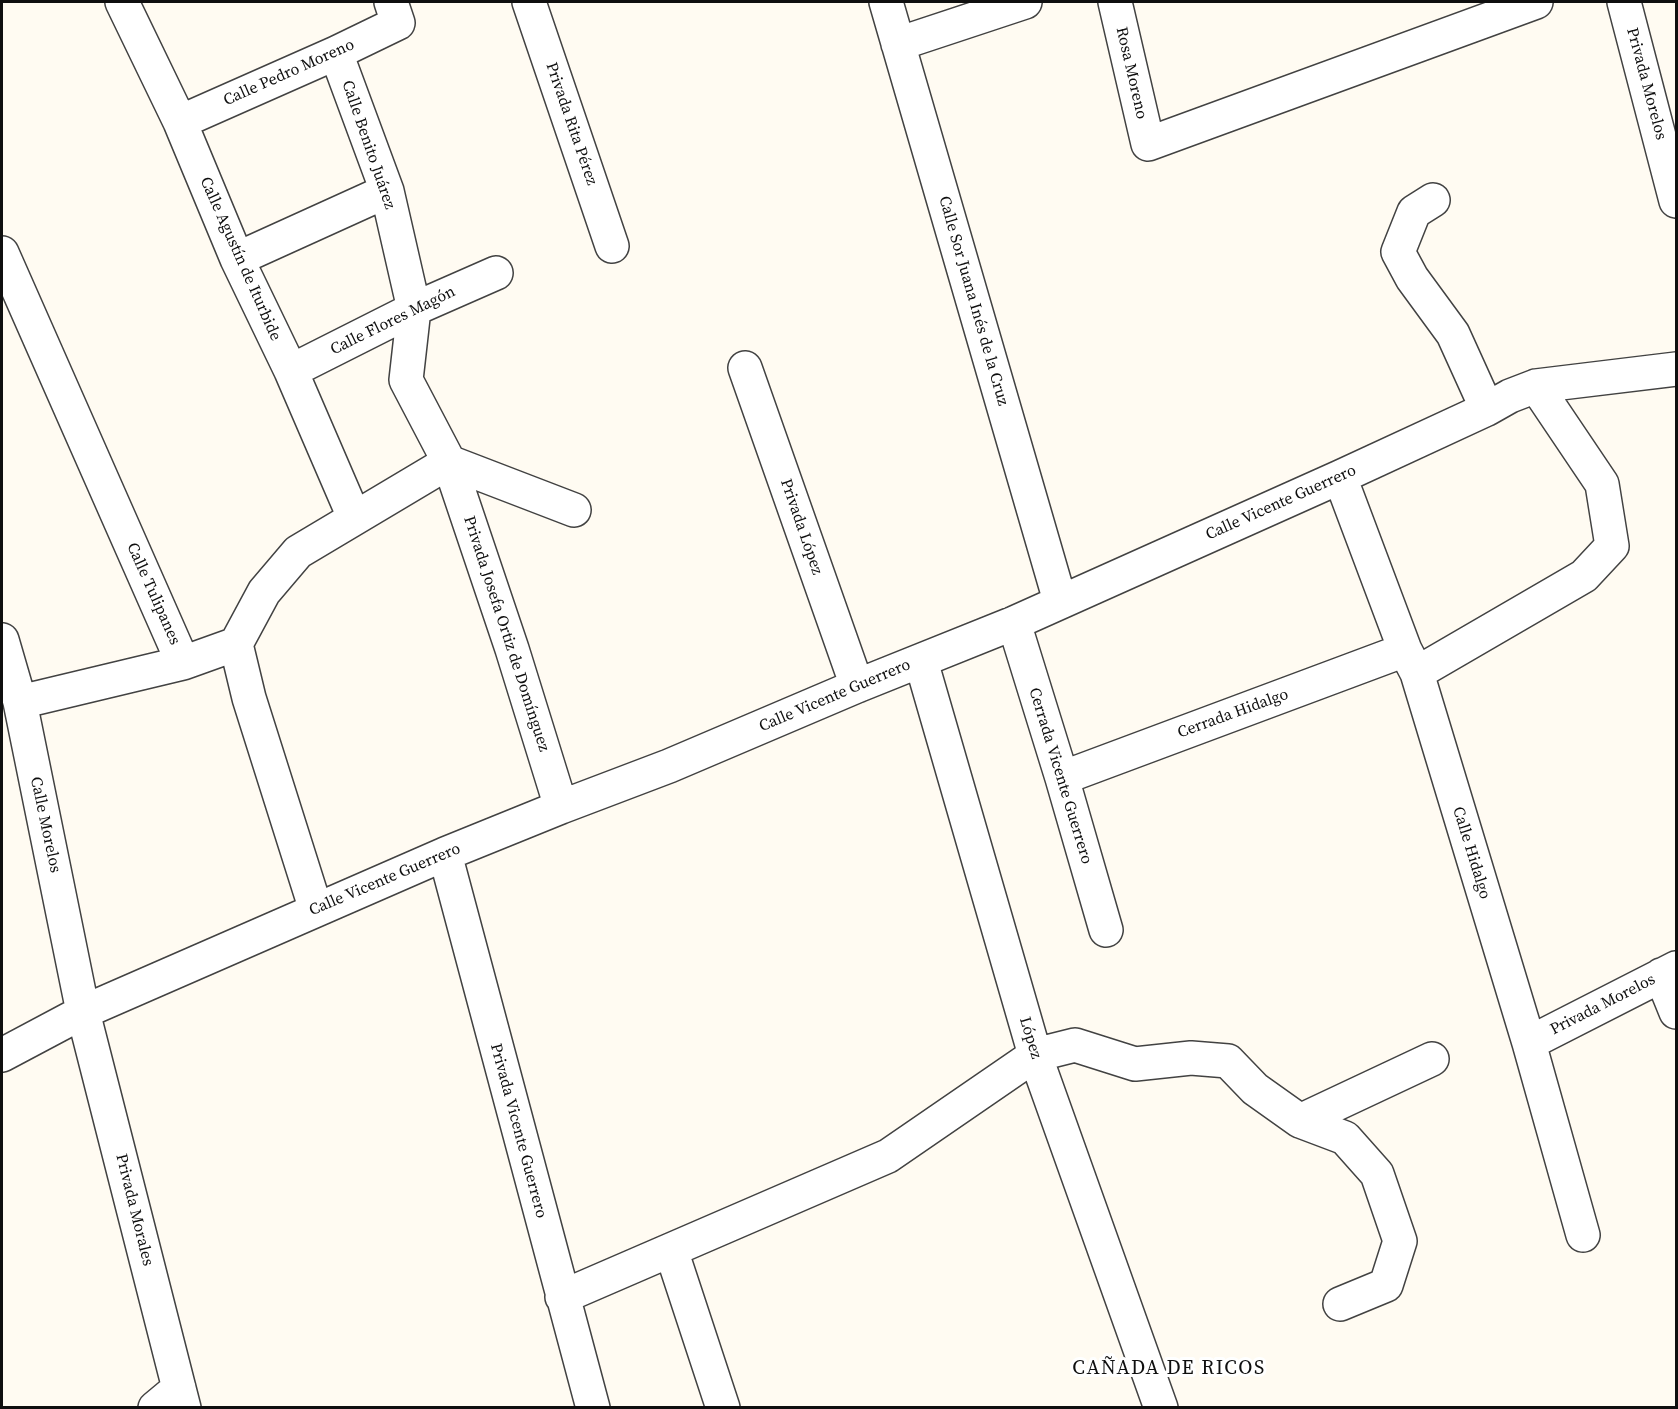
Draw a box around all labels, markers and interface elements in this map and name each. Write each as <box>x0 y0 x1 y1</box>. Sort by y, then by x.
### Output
street label: Rosa Moreno <box>1111 25 1151 121</box>
street label: Privada Morelos <box>1622 26 1670 142</box>
street label: Calle Pedro Moreno <box>221 36 357 110</box>
street label: Privada Rita Pérez <box>541 60 601 188</box>
street label: Calle Benito Juárez <box>337 78 399 212</box>
street label: Calle Agustín de Iturbide <box>195 174 285 344</box>
street label: Calle Sor Juana Inés de la Cruz <box>934 194 1012 408</box>
street label: Calle Flores Magón <box>327 282 459 360</box>
street label: Calle Vicente Guerrero <box>1203 461 1359 545</box>
street label: Privada López <box>776 476 826 578</box>
street label: Privada Josefa Ortiz de Domínguez <box>459 514 553 754</box>
street label: Calle Tulipanes <box>122 540 184 648</box>
street label: Calle Vicente Guerrero <box>756 655 914 737</box>
street label: Cerrada Vicente Guerrero <box>1024 685 1096 867</box>
street label: Cerrada Hidalgo <box>1175 685 1291 743</box>
street label: Calle Morelos <box>25 775 65 875</box>
street label: Calle Hidalgo <box>1448 804 1494 902</box>
street label: Calle Vicente Guerrero <box>306 839 464 921</box>
street label: Privada Morelos <box>1547 970 1659 1040</box>
street label: López <box>1015 1015 1045 1061</box>
street label: Privada Vicente Guerrero <box>485 1041 551 1221</box>
street label: Privada Morales <box>111 1152 157 1268</box>
district label: CAÑADA DE RICOS <box>1072 1357 1266 1381</box>

